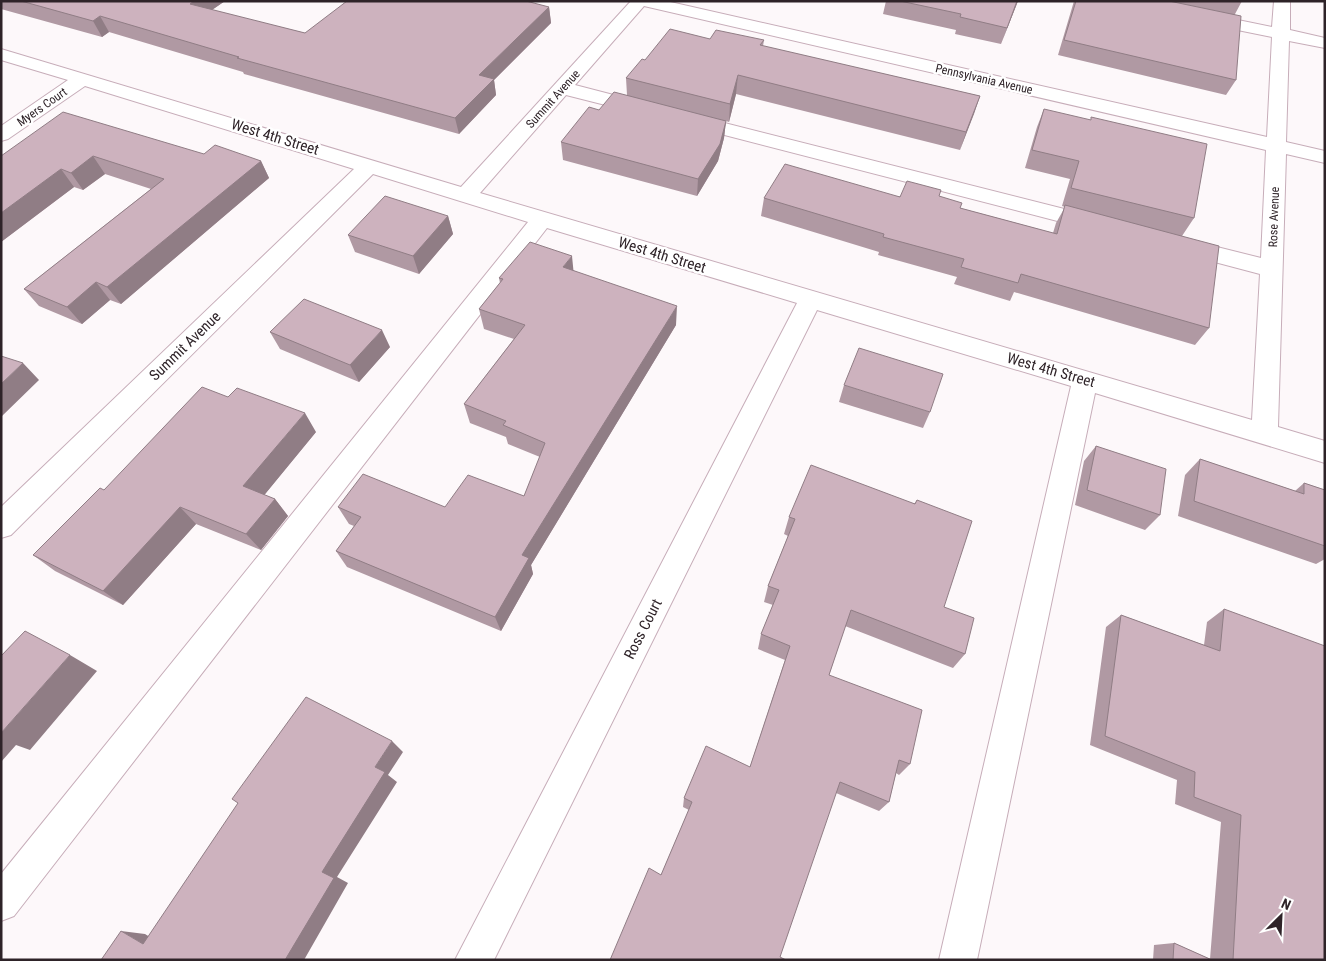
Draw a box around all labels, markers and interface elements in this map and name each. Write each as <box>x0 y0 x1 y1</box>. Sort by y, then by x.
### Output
street label: Pennsylvania Avenue <box>934 61 1034 97</box>
street label: Summit Avenue <box>523 67 583 131</box>
street label: Myers Court <box>14 84 70 129</box>
street label: West 4th Street <box>229 115 321 159</box>
street label: Rose Avenue <box>1266 186 1282 248</box>
street label: West 4th Street <box>616 233 708 277</box>
street label: Summit Avenue <box>146 308 224 384</box>
street label: West 4th Street <box>1005 349 1097 391</box>
street label: Ross Court <box>620 596 666 662</box>
north arrow <box>1256 891 1306 941</box>
text: N <box>1279 895 1293 913</box>

